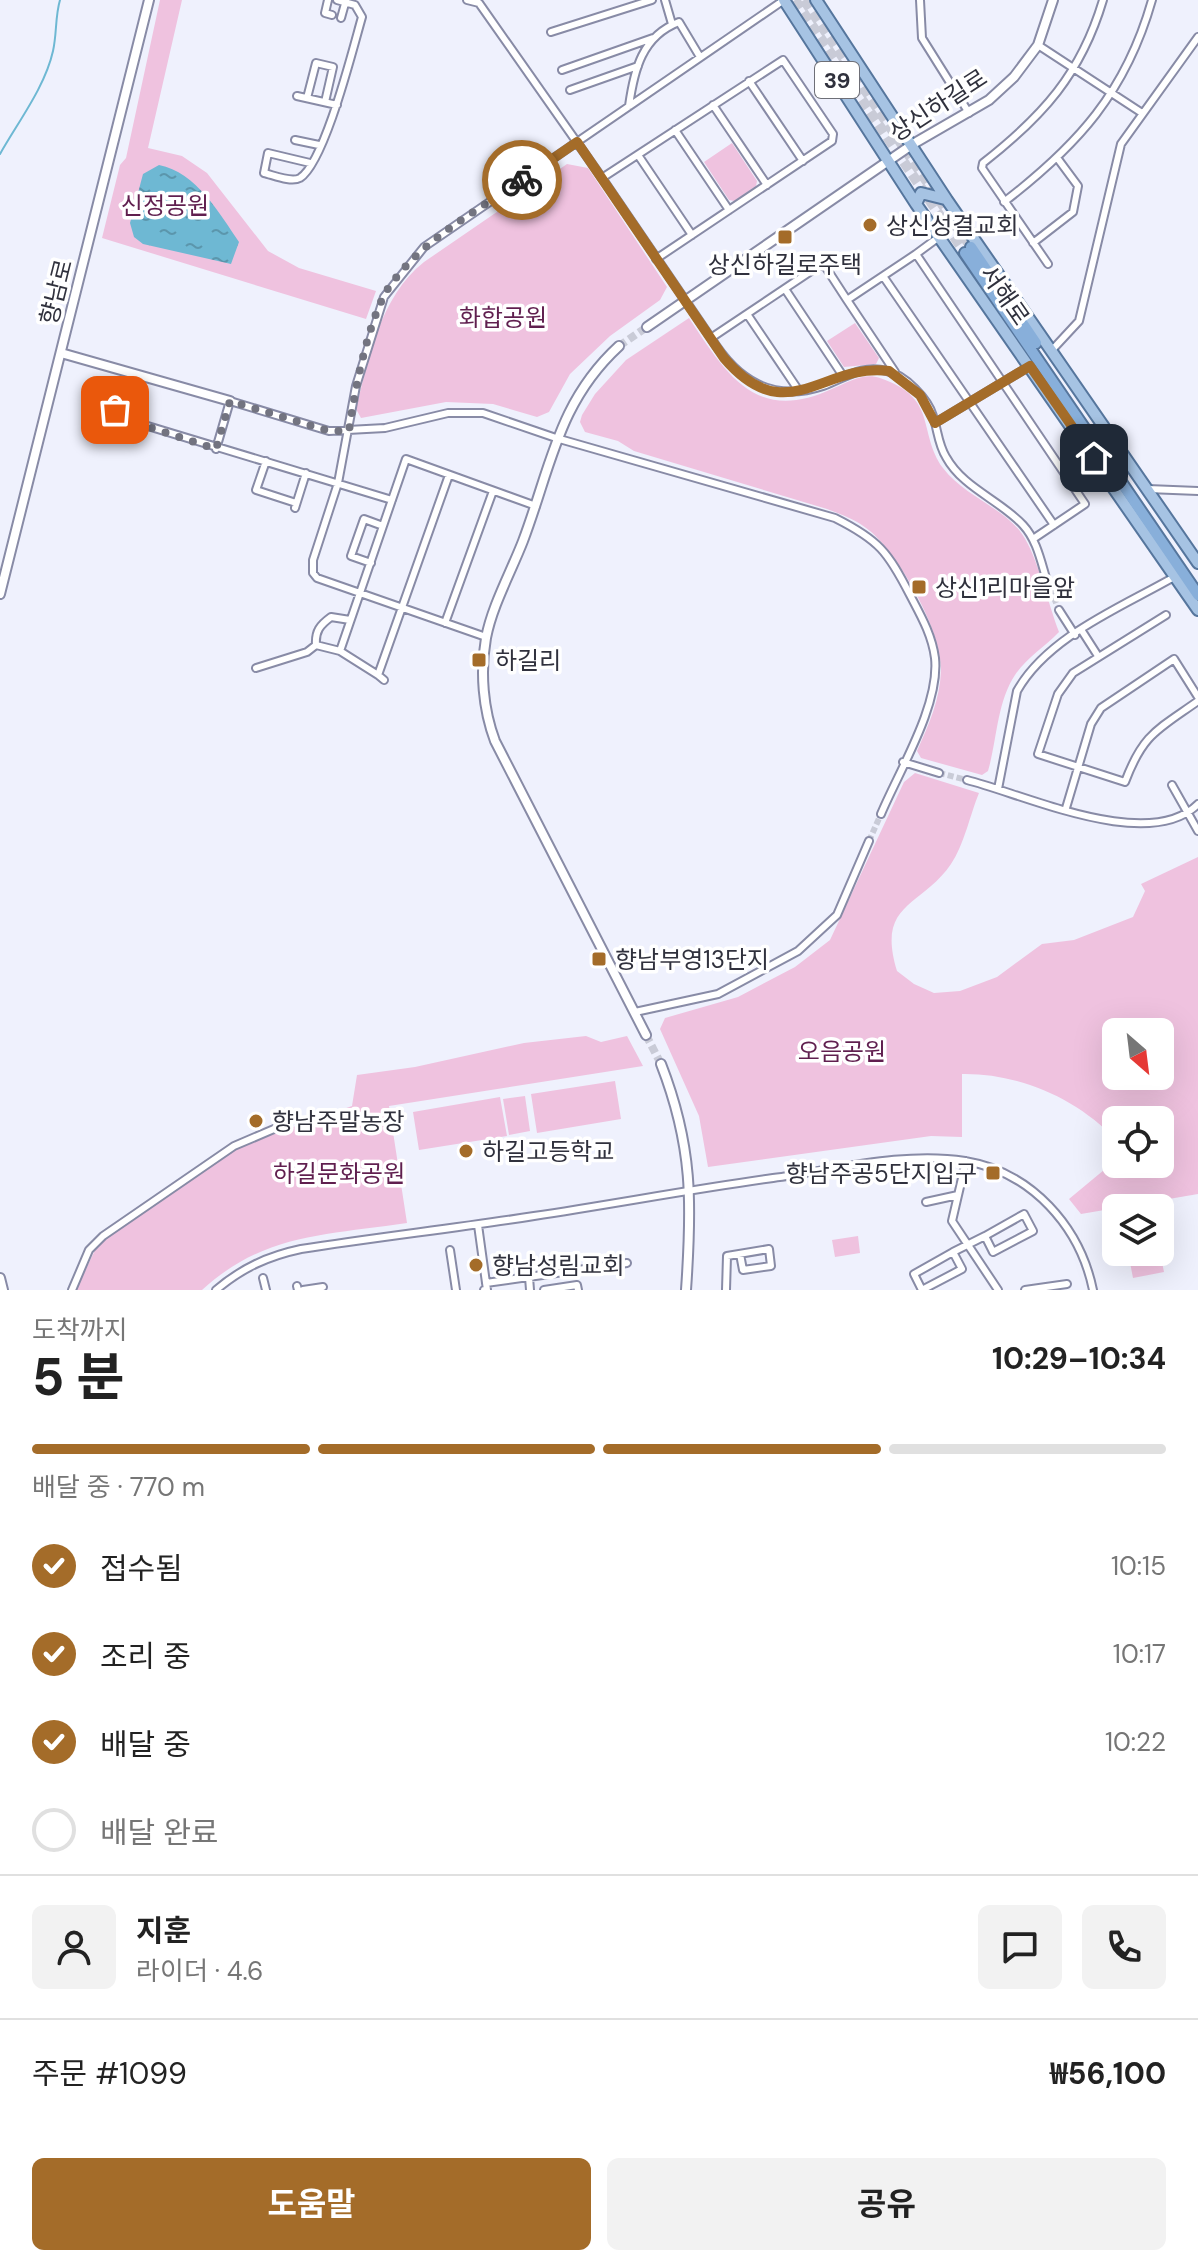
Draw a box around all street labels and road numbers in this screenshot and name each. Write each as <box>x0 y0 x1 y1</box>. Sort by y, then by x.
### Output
road number: 39 <box>815 62 859 98</box>
street label: 상신하길로 <box>883 62 993 148</box>
street label: 향남로 <box>33 256 79 328</box>
street label: 서해로 <box>973 259 1037 331</box>

